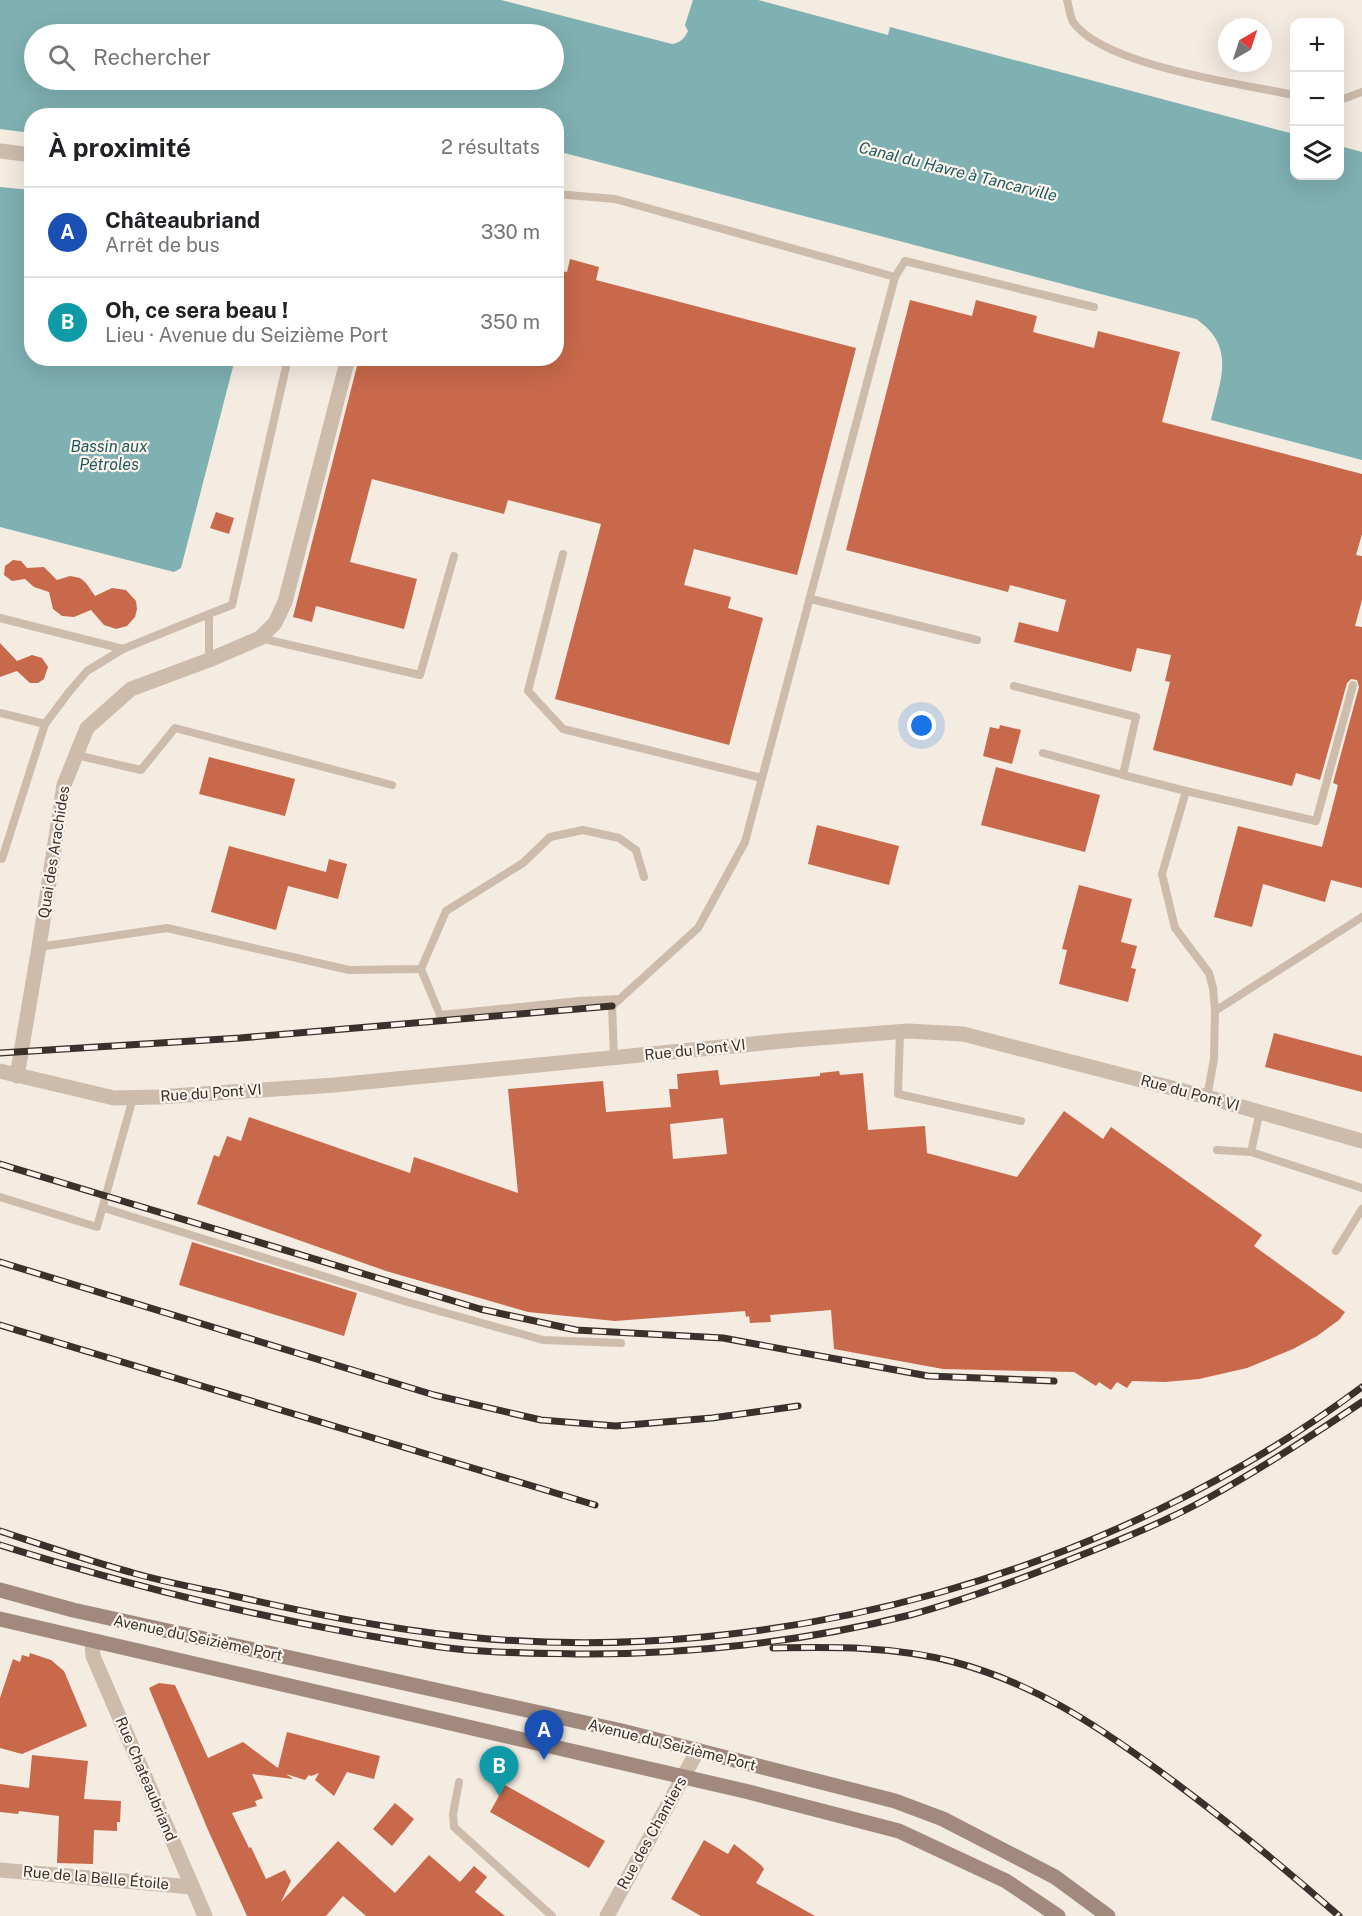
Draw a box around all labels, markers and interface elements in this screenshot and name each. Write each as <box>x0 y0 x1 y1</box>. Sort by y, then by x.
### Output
north arrow <box>1218 18 1272 72</box>
map controls <box>1290 18 1344 180</box>
button: + <box>1290 18 1344 72</box>
search box <box>24 24 564 90</box>
icon: search <box>45 41 78 74</box>
text: Rechercher <box>93 44 211 70</box>
button: − <box>1290 72 1344 126</box>
button: layers <box>1290 126 1344 180</box>
text: À proximité <box>48 132 191 163</box>
text: 2 résultats <box>441 135 540 159</box>
water label: Canal du Havre à Tancarville <box>857 138 1059 205</box>
text: Châteaubriand <box>105 207 260 233</box>
text: A <box>60 220 75 244</box>
text: 330 m <box>481 220 540 244</box>
text: Arrêt de bus <box>105 233 220 257</box>
text: Oh, ce sera beau ! <box>105 297 288 323</box>
text: B <box>61 310 74 334</box>
text: 350 m <box>480 310 540 334</box>
text: Lieu · Avenue du Seizième Port <box>105 323 388 347</box>
water label: Bassin aux Pétroles <box>70 437 148 474</box>
your location <box>907 711 936 740</box>
street label: Quai des Arachides <box>35 784 72 919</box>
street label: Rue du Pont VI <box>644 1036 746 1063</box>
street label: Rue du Pont VI <box>1139 1071 1241 1114</box>
street label: Rue du Pont VI <box>160 1080 262 1105</box>
street label: Avenue du Seizième Port <box>112 1611 284 1664</box>
pin: A <box>524 1710 564 1760</box>
street label: Rue Chateaubriand <box>113 1714 180 1843</box>
street label: Avenue du Seizième Port <box>586 1715 758 1774</box>
pin: B <box>480 1746 518 1796</box>
street label: Rue des Chantiers <box>614 1773 690 1892</box>
street label: Rue de la Belle Étoile <box>22 1863 170 1892</box>

